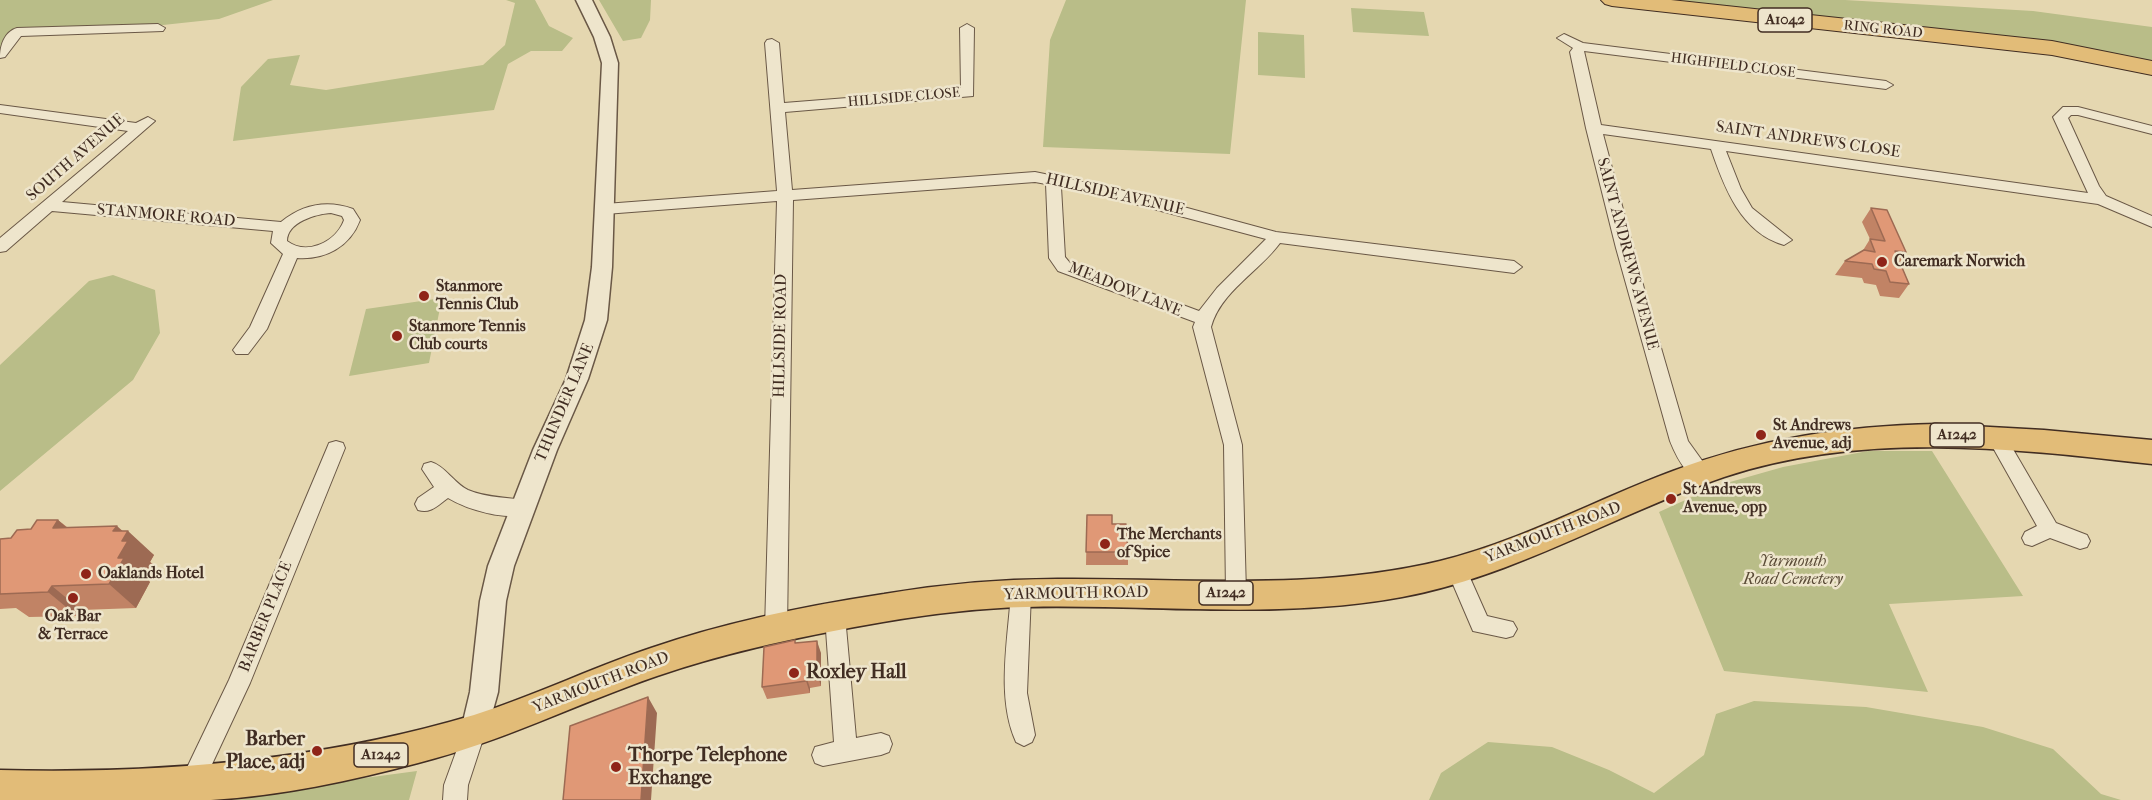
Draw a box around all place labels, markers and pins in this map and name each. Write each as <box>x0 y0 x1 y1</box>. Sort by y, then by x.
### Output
place label: Caremark Norwich <box>1894 252 2025 272</box>
marker: Caremark Norwich <box>1875 255 1889 269</box>
place label: Stanmore Tennis Club <box>436 277 518 315</box>
marker: Stanmore Tennis Club <box>417 289 431 303</box>
place label: Stanmore Tennis Club courts <box>409 317 526 355</box>
marker: Stanmore Tennis Club courts <box>390 329 404 343</box>
place label: St Andrews Avenue, adj <box>1773 416 1852 454</box>
marker: St Andrews Avenue, adj <box>1754 428 1768 442</box>
place label: St Andrews Avenue, opp <box>1683 480 1767 518</box>
marker: St Andrews Avenue, opp <box>1664 492 1678 506</box>
place label: The Merchants of Spice <box>1117 525 1222 563</box>
marker: The Merchants of Spice <box>1098 537 1112 551</box>
place label: Oaklands Hotel <box>98 564 204 584</box>
marker: Oaklands Hotel <box>79 567 93 581</box>
marker: Oak Bar & Terrace <box>66 591 80 605</box>
place label: Oak Bar & Terrace <box>38 607 108 645</box>
place label: Roxley Hall <box>806 661 906 685</box>
marker: Roxley Hall <box>787 666 801 680</box>
place label: Barber Place, adj <box>226 728 305 775</box>
marker: Barber Place, adj <box>310 744 324 758</box>
place label: Thorpe Telephone Exchange <box>628 744 787 791</box>
marker: Thorpe Telephone Exchange <box>609 760 623 774</box>

